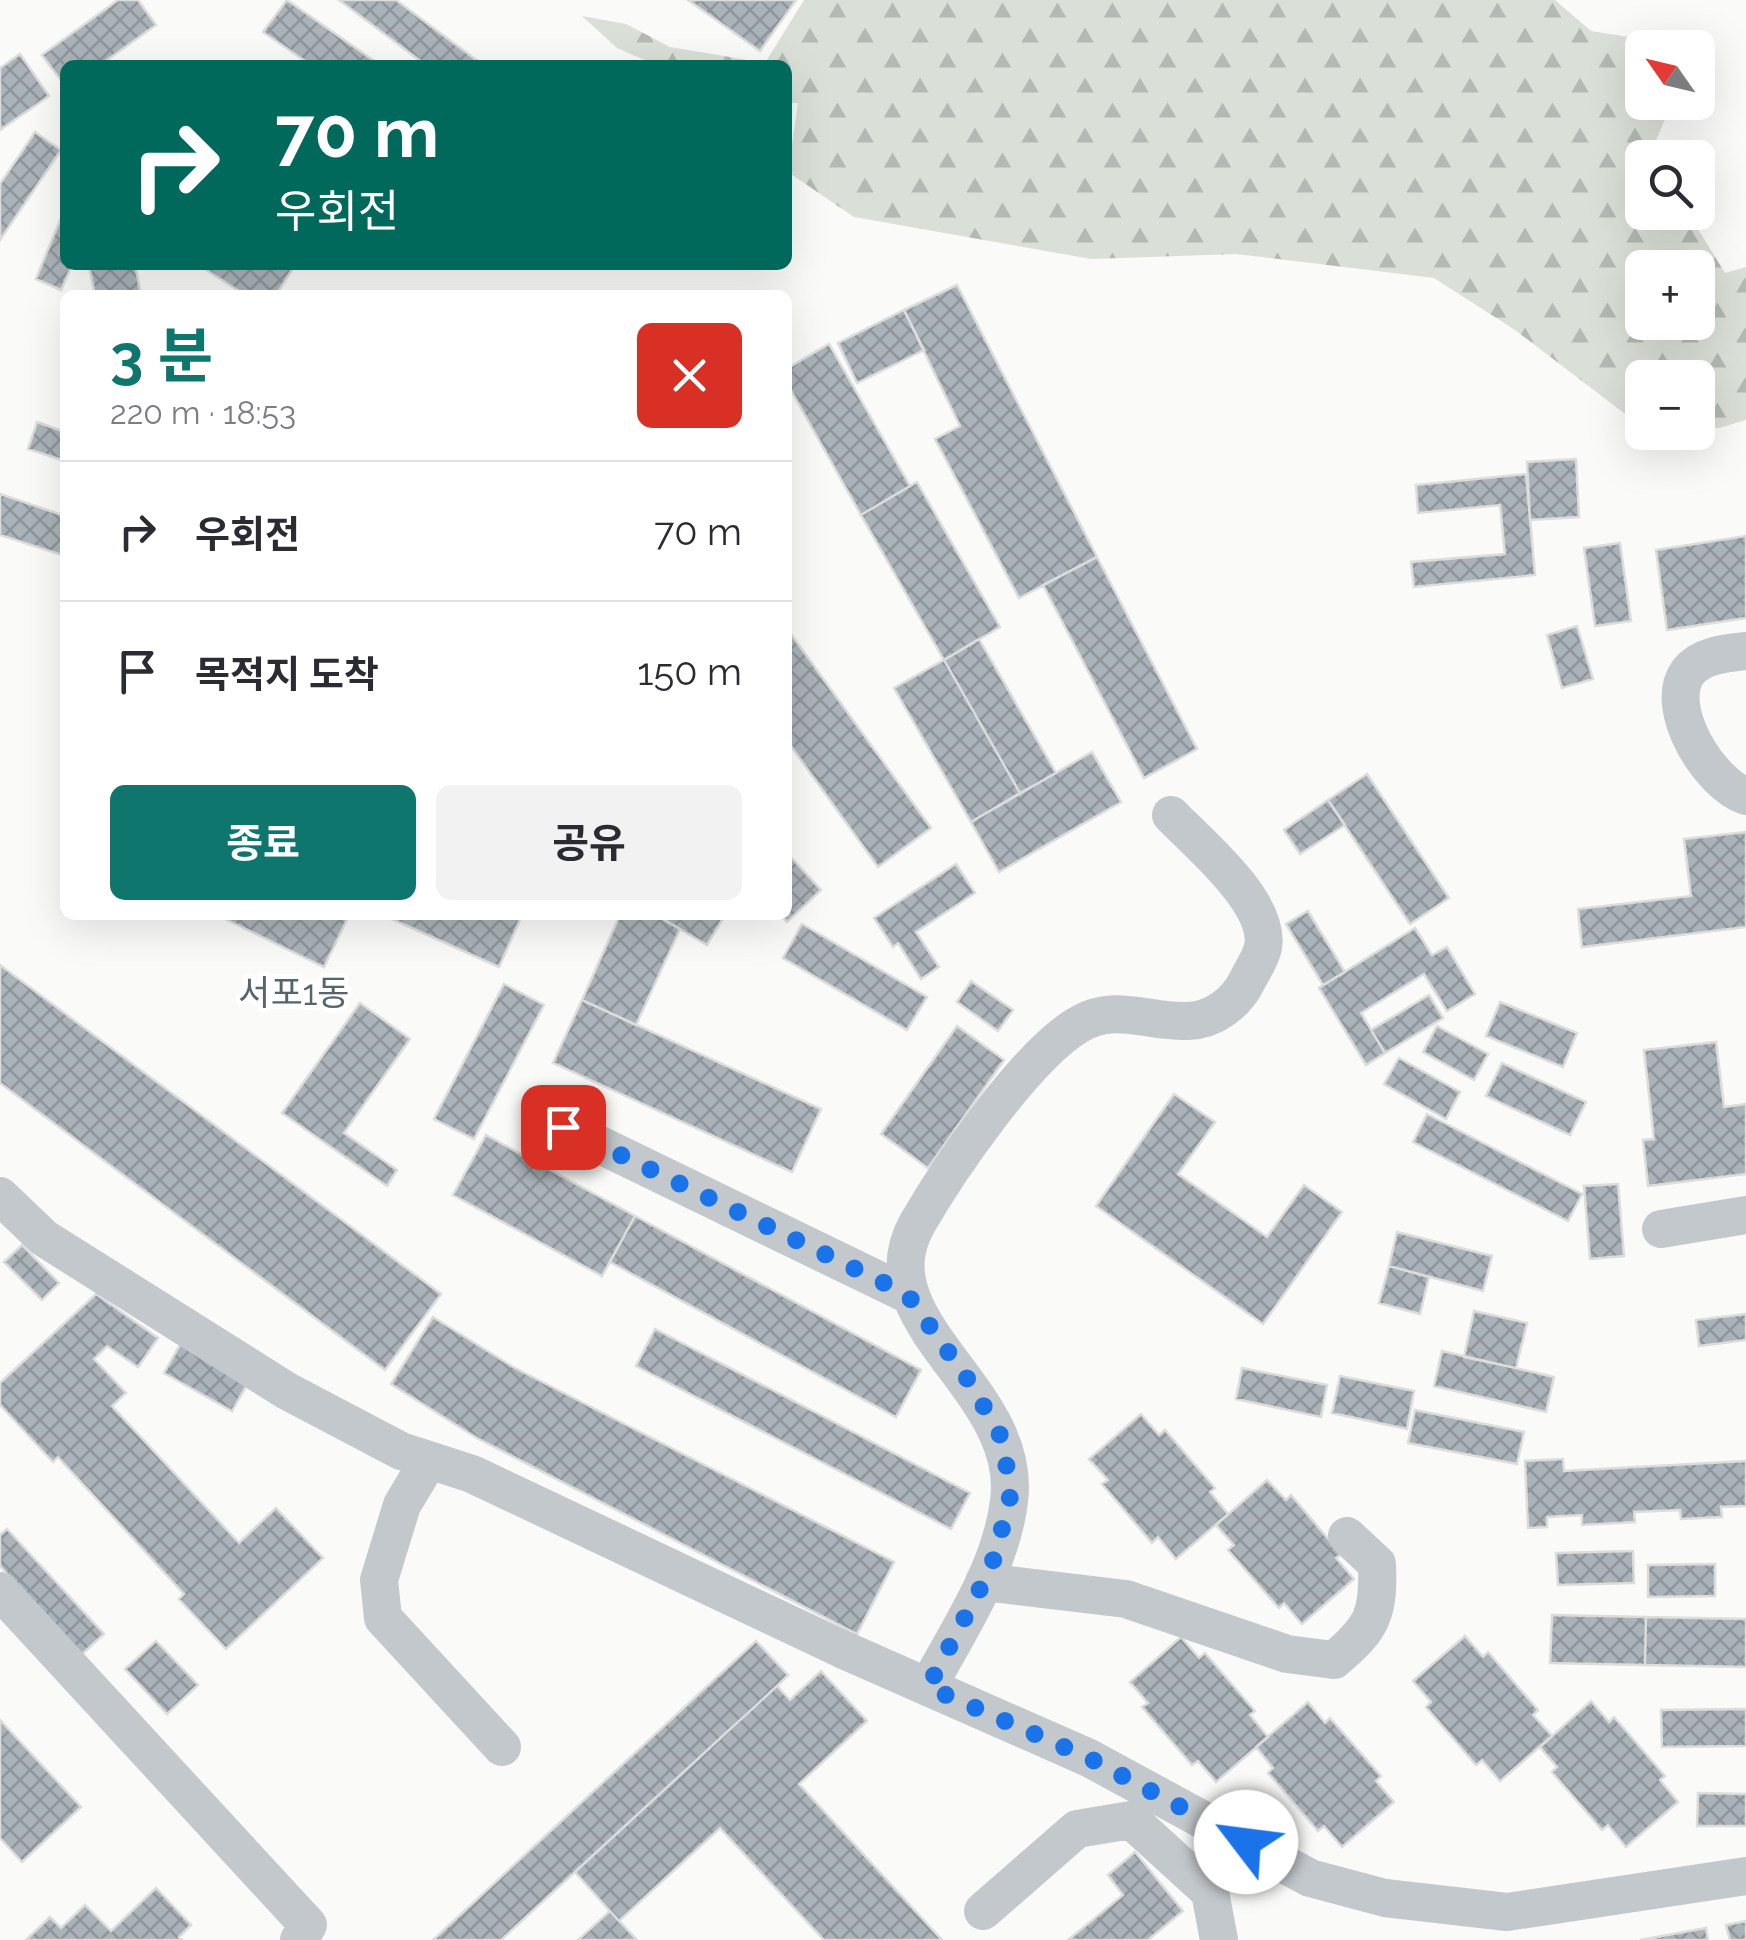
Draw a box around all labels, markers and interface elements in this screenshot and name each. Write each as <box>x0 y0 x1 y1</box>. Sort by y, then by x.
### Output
north arrow <box>1625 30 1715 120</box>
map controls <box>1625 30 1715 450</box>
text: 70 m <box>275 91 439 173</box>
icon: right <box>110 100 240 230</box>
button: search <box>1625 140 1715 230</box>
text: 우회전 <box>275 185 399 238</box>
button: + <box>1625 250 1715 340</box>
text: 3 분 <box>110 321 213 391</box>
button: close <box>637 323 742 428</box>
button: − <box>1625 360 1715 450</box>
text: 220 m · 18:53 <box>110 394 296 431</box>
icon: right <box>110 504 165 559</box>
text: 70 m <box>654 509 742 554</box>
text: 우회전 <box>195 512 300 557</box>
icon: arrive <box>110 644 165 699</box>
text: 150 m <box>637 649 742 694</box>
text: 목적지 도착 <box>195 652 379 697</box>
button: 종료 <box>110 785 416 900</box>
button: 공유 <box>436 785 742 900</box>
district label: 서포1동 <box>238 972 350 1013</box>
pin <box>521 1085 606 1170</box>
icon: arrive <box>536 1100 591 1155</box>
position arrow <box>1194 1790 1298 1894</box>

